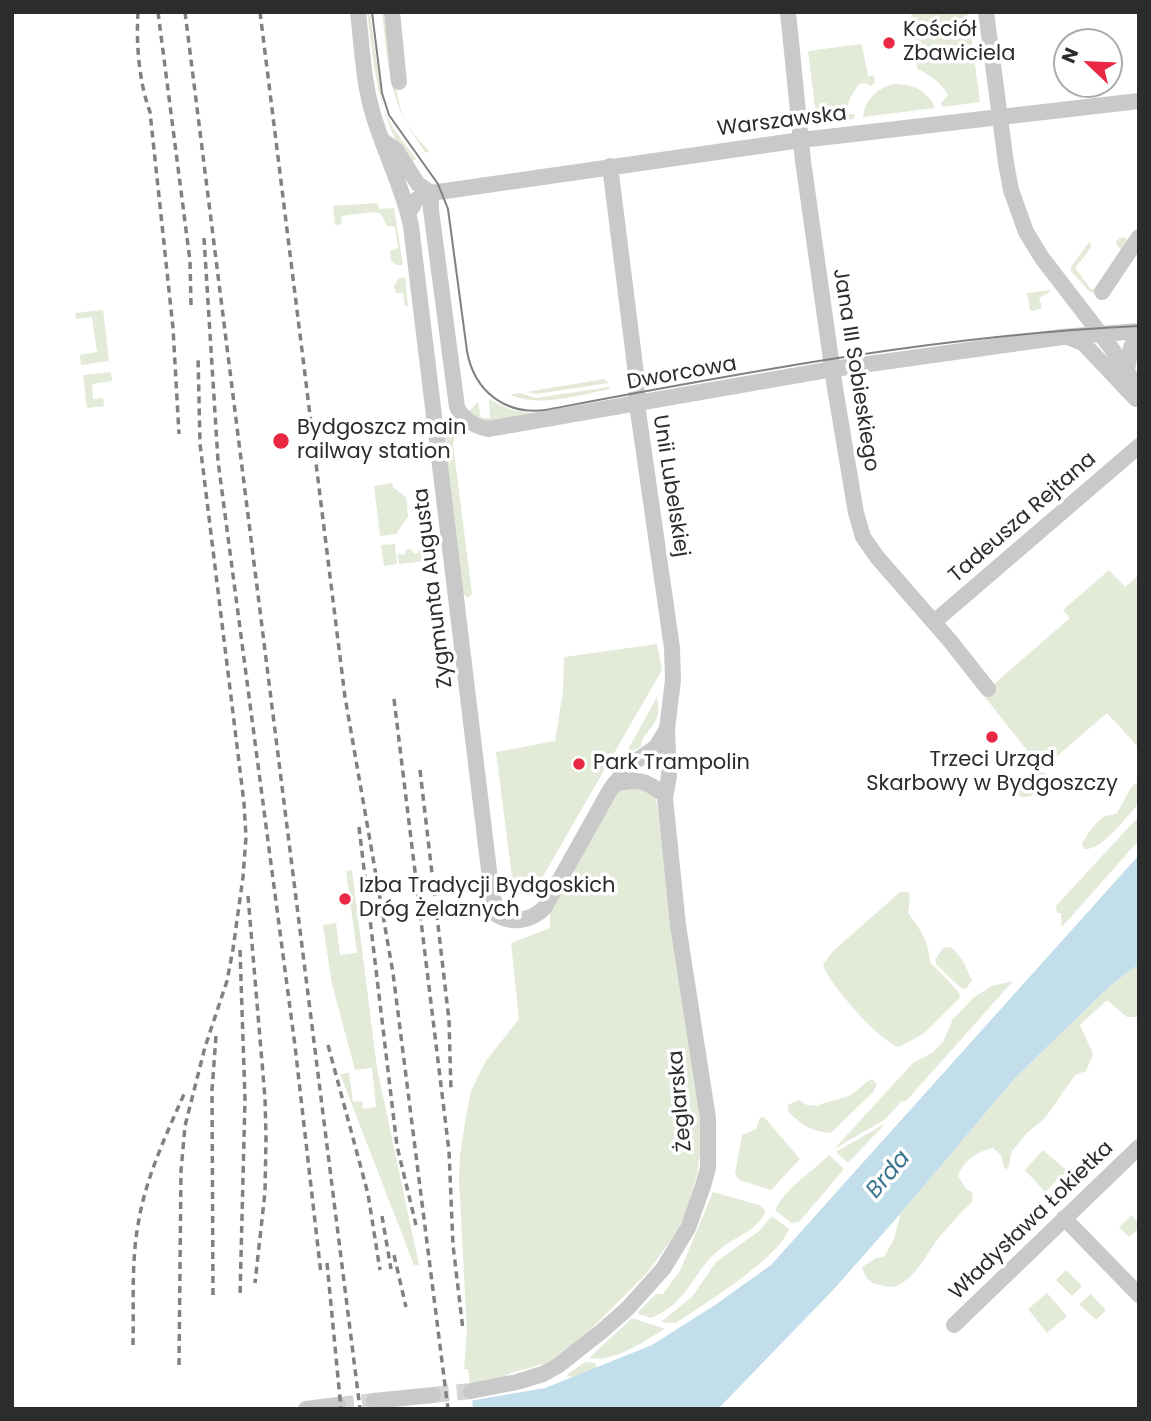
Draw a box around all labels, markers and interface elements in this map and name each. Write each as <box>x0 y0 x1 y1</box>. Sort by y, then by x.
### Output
place label: Kościół Zbawiciela <box>903 18 1015 68</box>
north arrow <box>1053 28 1123 98</box>
marker: Kościół Zbawiciela <box>881 35 897 51</box>
text: N <box>1055 44 1085 67</box>
street label: Warszawska <box>716 102 848 142</box>
street label: Jana III Sobieskiego <box>826 267 884 473</box>
street label: Dworcowa <box>625 352 739 396</box>
street label: Unii Lubelskiej <box>646 413 694 559</box>
place label: Bydgoszcz main railway station <box>297 416 466 466</box>
marker: Bydgoszcz main railway station <box>271 431 291 451</box>
street label: Tadeusza Rejtana <box>944 447 1102 589</box>
street label: Zygmunta Augusta <box>409 487 459 689</box>
marker: Trzeci Urząd Skarbowy w Bydgoszczy <box>984 729 1000 745</box>
place label: Trzeci Urząd Skarbowy w Bydgoszczy <box>866 748 1118 798</box>
place label: Park Trampolin <box>593 751 750 777</box>
marker: Park Trampolin <box>571 756 587 772</box>
place label: Izba Tradycji Bydgoskich Dróg Żelaznych <box>359 874 616 924</box>
marker: Izba Tradycji Bydgoskich Dróg Żelaznych <box>337 891 353 907</box>
street label: Żeglarska <box>664 1049 698 1153</box>
street label: Władysława Łokietka <box>945 1136 1119 1306</box>
water label: Brda <box>861 1146 917 1204</box>

